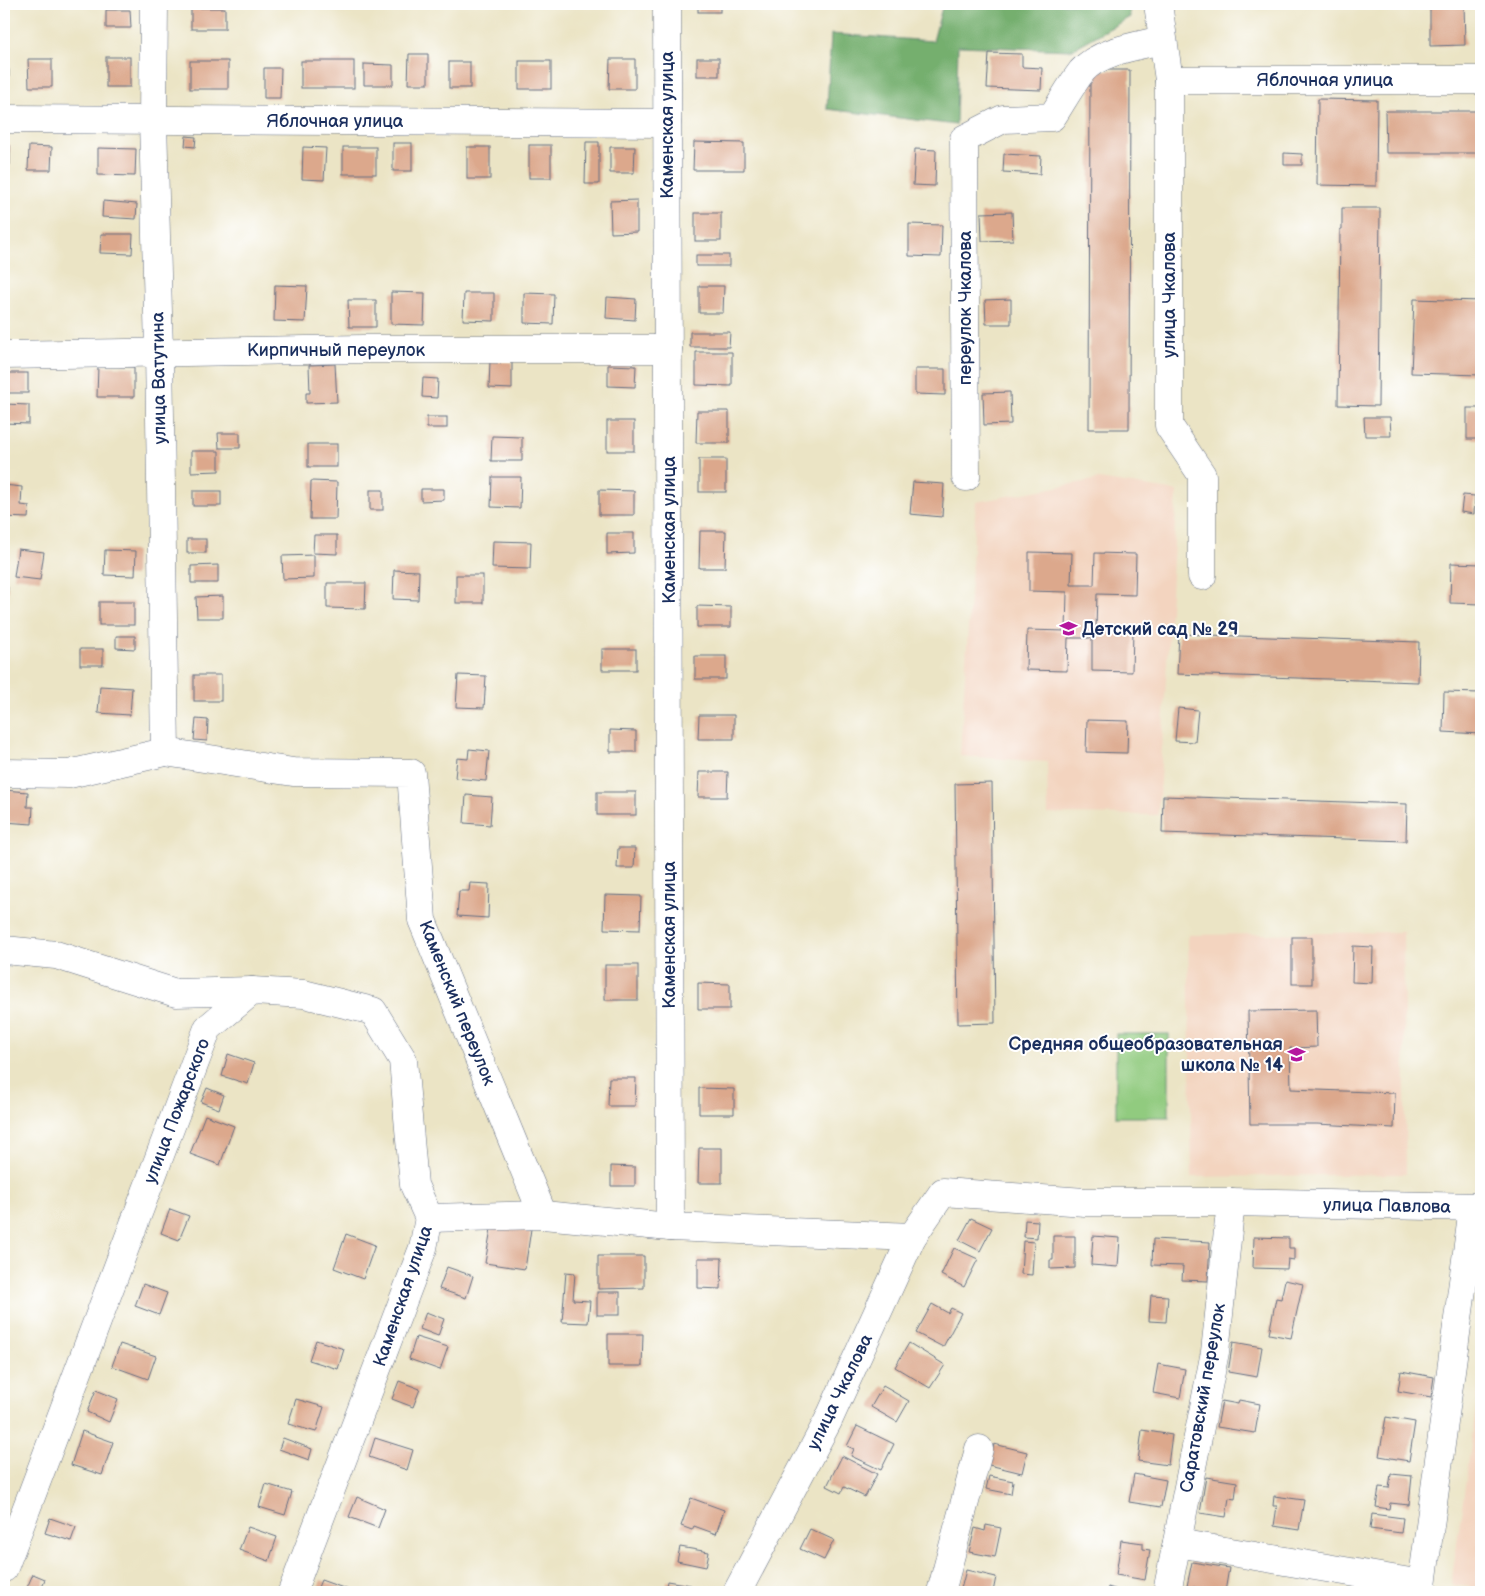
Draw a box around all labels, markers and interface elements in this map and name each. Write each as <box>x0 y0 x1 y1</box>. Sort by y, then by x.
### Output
street label: Каменская улица <box>657 51 678 199</box>
street label: Яблочная улица <box>1257 70 1394 91</box>
street label: Яблочная улица <box>267 111 404 132</box>
street label: переулок Чкалова <box>955 230 976 385</box>
street label: улица Чкалова <box>1159 232 1180 358</box>
street label: улица Ватутина <box>147 311 171 445</box>
street label: Кирпичный переулок <box>247 340 425 361</box>
street label: Каменская улица <box>659 456 680 604</box>
school or university icon: Детский сад № 29 <box>1058 619 1078 639</box>
place label: Детский сад № 29 <box>1082 619 1239 640</box>
street label: Каменская улица <box>659 861 680 1009</box>
street label: Каменский переулок <box>414 917 500 1089</box>
place label: Средняя общеобразовательная школа № 14 <box>1009 1034 1283 1076</box>
street label: улица Пожарского <box>140 1035 214 1187</box>
school or university icon: Средняя общеобразовательная школа № 14 <box>1287 1044 1307 1064</box>
street label: улица Павлова <box>1323 1194 1451 1218</box>
street label: Каменская улица <box>369 1222 437 1369</box>
street label: Саратовский переулок <box>1176 1301 1230 1494</box>
street label: улица Чкалова <box>803 1330 877 1453</box>

